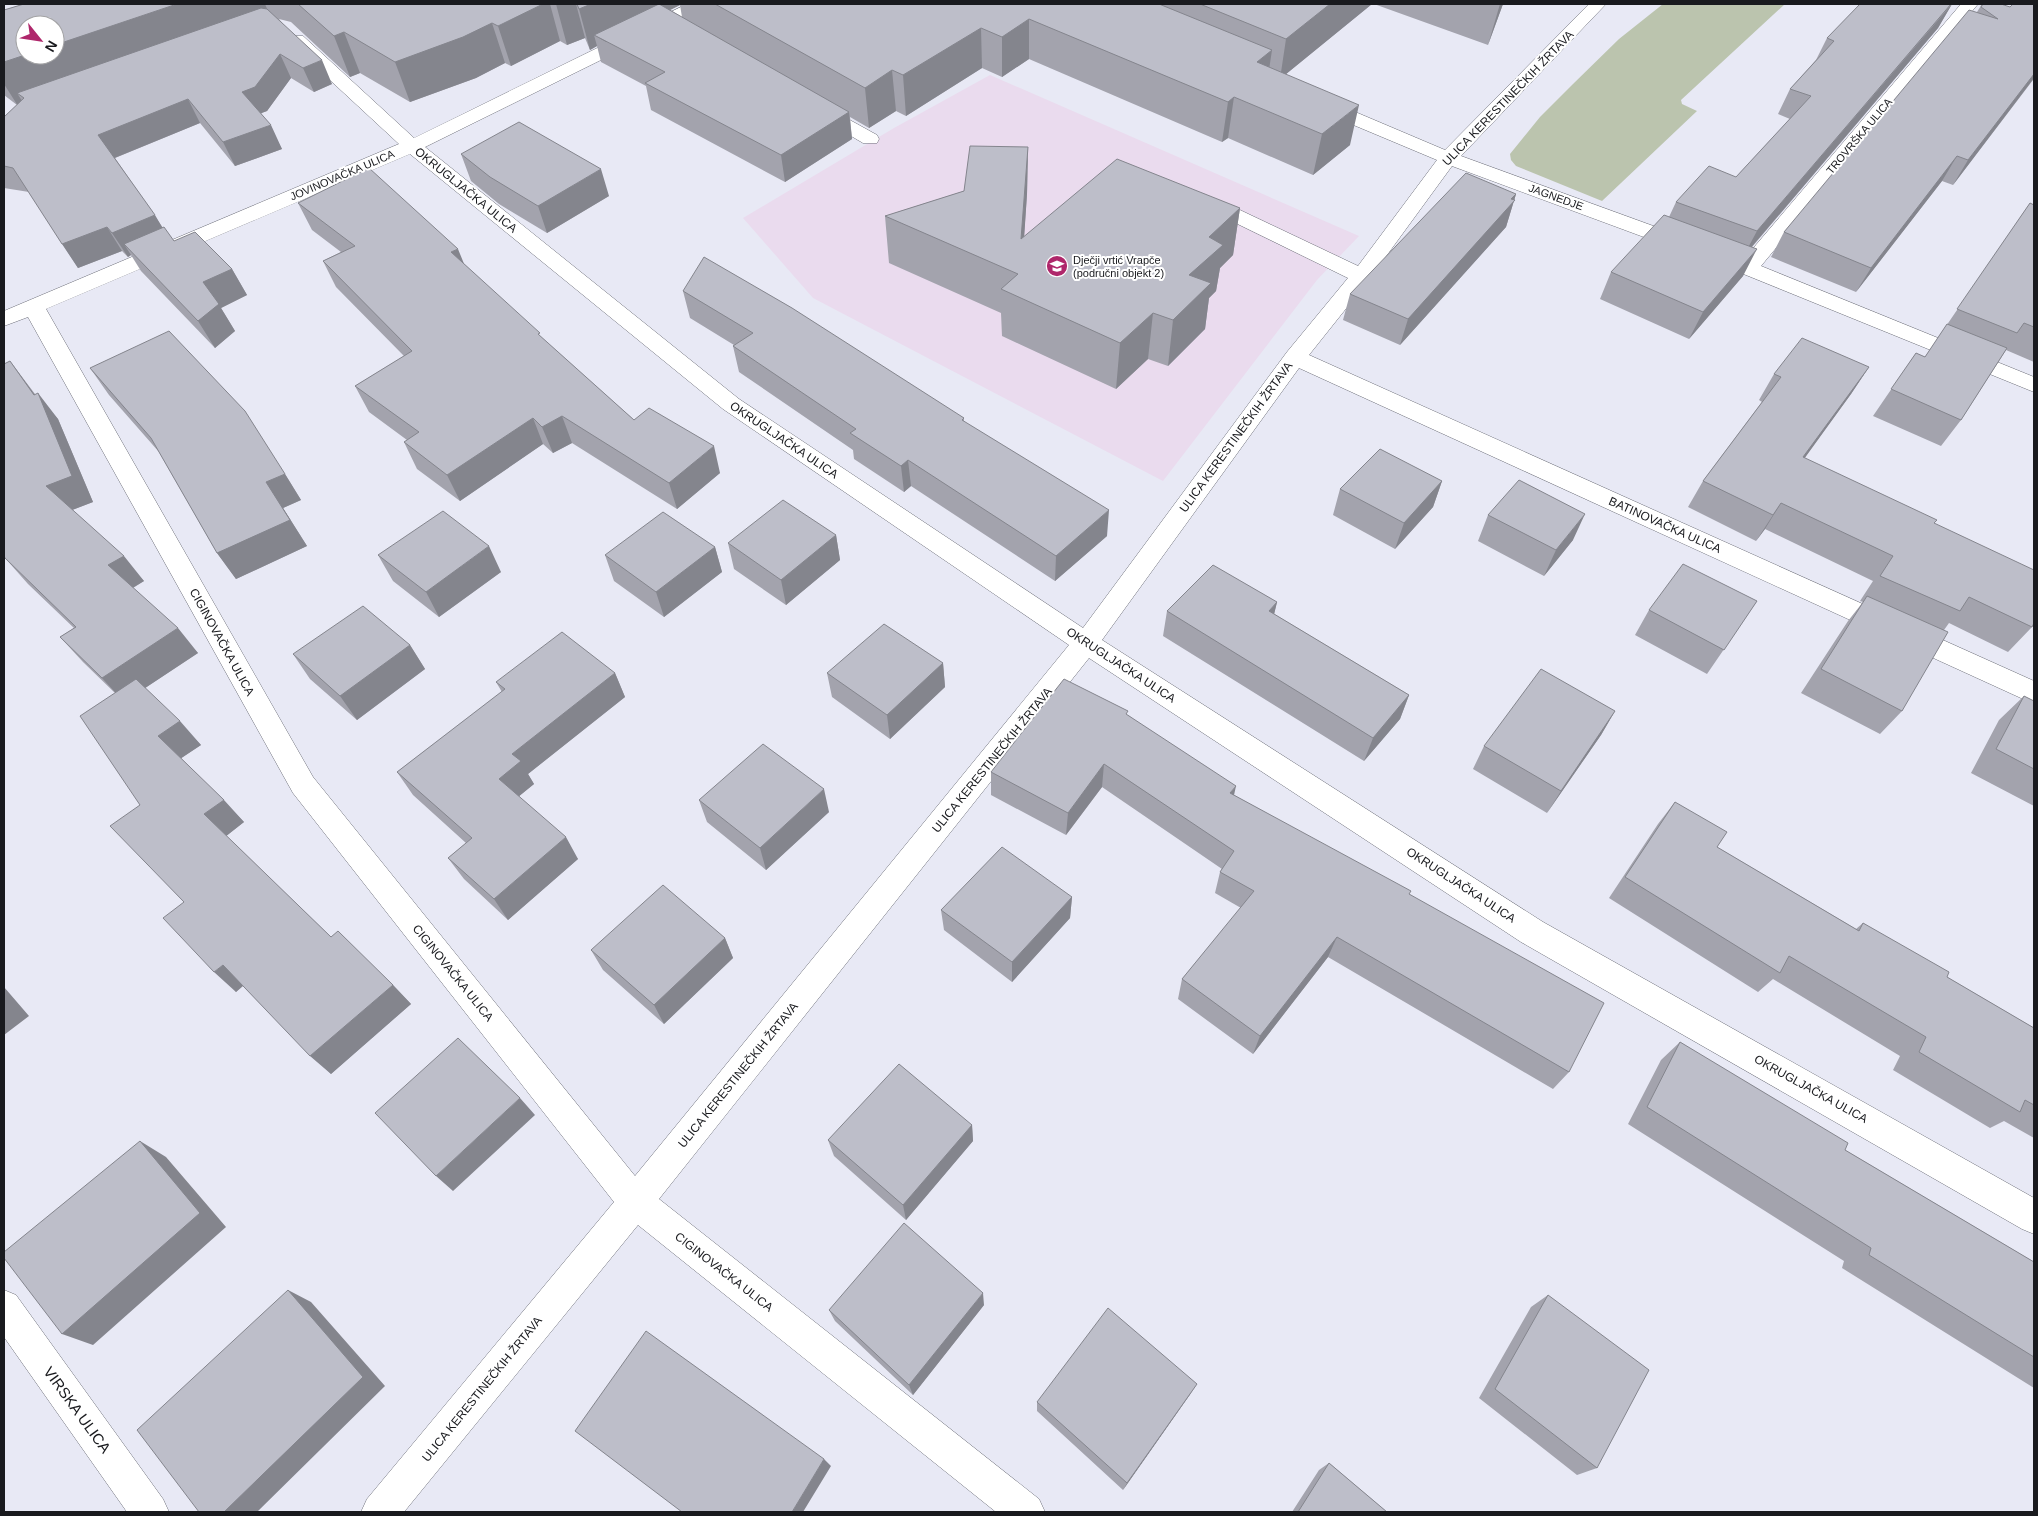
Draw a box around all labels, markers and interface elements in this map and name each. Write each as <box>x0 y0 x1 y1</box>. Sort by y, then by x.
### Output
north arrow <box>15 15 65 65</box>
street label: ULICA KERESTINEČKIH ŽRTAVA <box>1439 27 1576 168</box>
text: N <box>42 38 61 55</box>
street label: TROVRŠKA ULICA <box>1824 95 1895 176</box>
street label: OKRUGLJAČKA ULICA <box>412 144 521 236</box>
street label: JOVINOVAČKA ULICA <box>288 147 397 202</box>
street label: JAGNEDJE <box>1527 182 1585 212</box>
school or university icon: Dječji vrtić Vrapče (područni objekt 2) <box>1045 254 1069 278</box>
place label: Dječji vrtić Vrapče (područni objekt 2) <box>1073 254 1164 279</box>
street label: ULICA KERESTINEČKIH ŽRTAVA <box>1176 358 1295 515</box>
street label: OKRUGLJAČKA ULICA <box>727 398 841 481</box>
street label: BATINOVAČKA ULICA <box>1607 493 1724 556</box>
street label: CIGINOVAČKA ULICA <box>187 585 258 698</box>
street label: OKRUGLJAČKA ULICA <box>1064 624 1179 706</box>
street label: ULICA KERESTINEČKIH ŽRTAVA <box>928 684 1055 835</box>
street label: OKRUGLJAČKA ULICA <box>1404 844 1519 926</box>
street label: CIGINOVAČKA ULICA <box>410 921 497 1024</box>
street label: ULICA KERESTINEČKIH ŽRTAVA <box>674 999 801 1150</box>
street label: OKRUGLJAČKA ULICA <box>1752 1051 1871 1126</box>
street label: CIGINOVAČKA ULICA <box>672 1229 776 1315</box>
street label: ULICA KERESTINEČKIH ŽRTAVA <box>418 1313 545 1464</box>
street label: VIRSKA ULICA <box>40 1363 114 1456</box>

